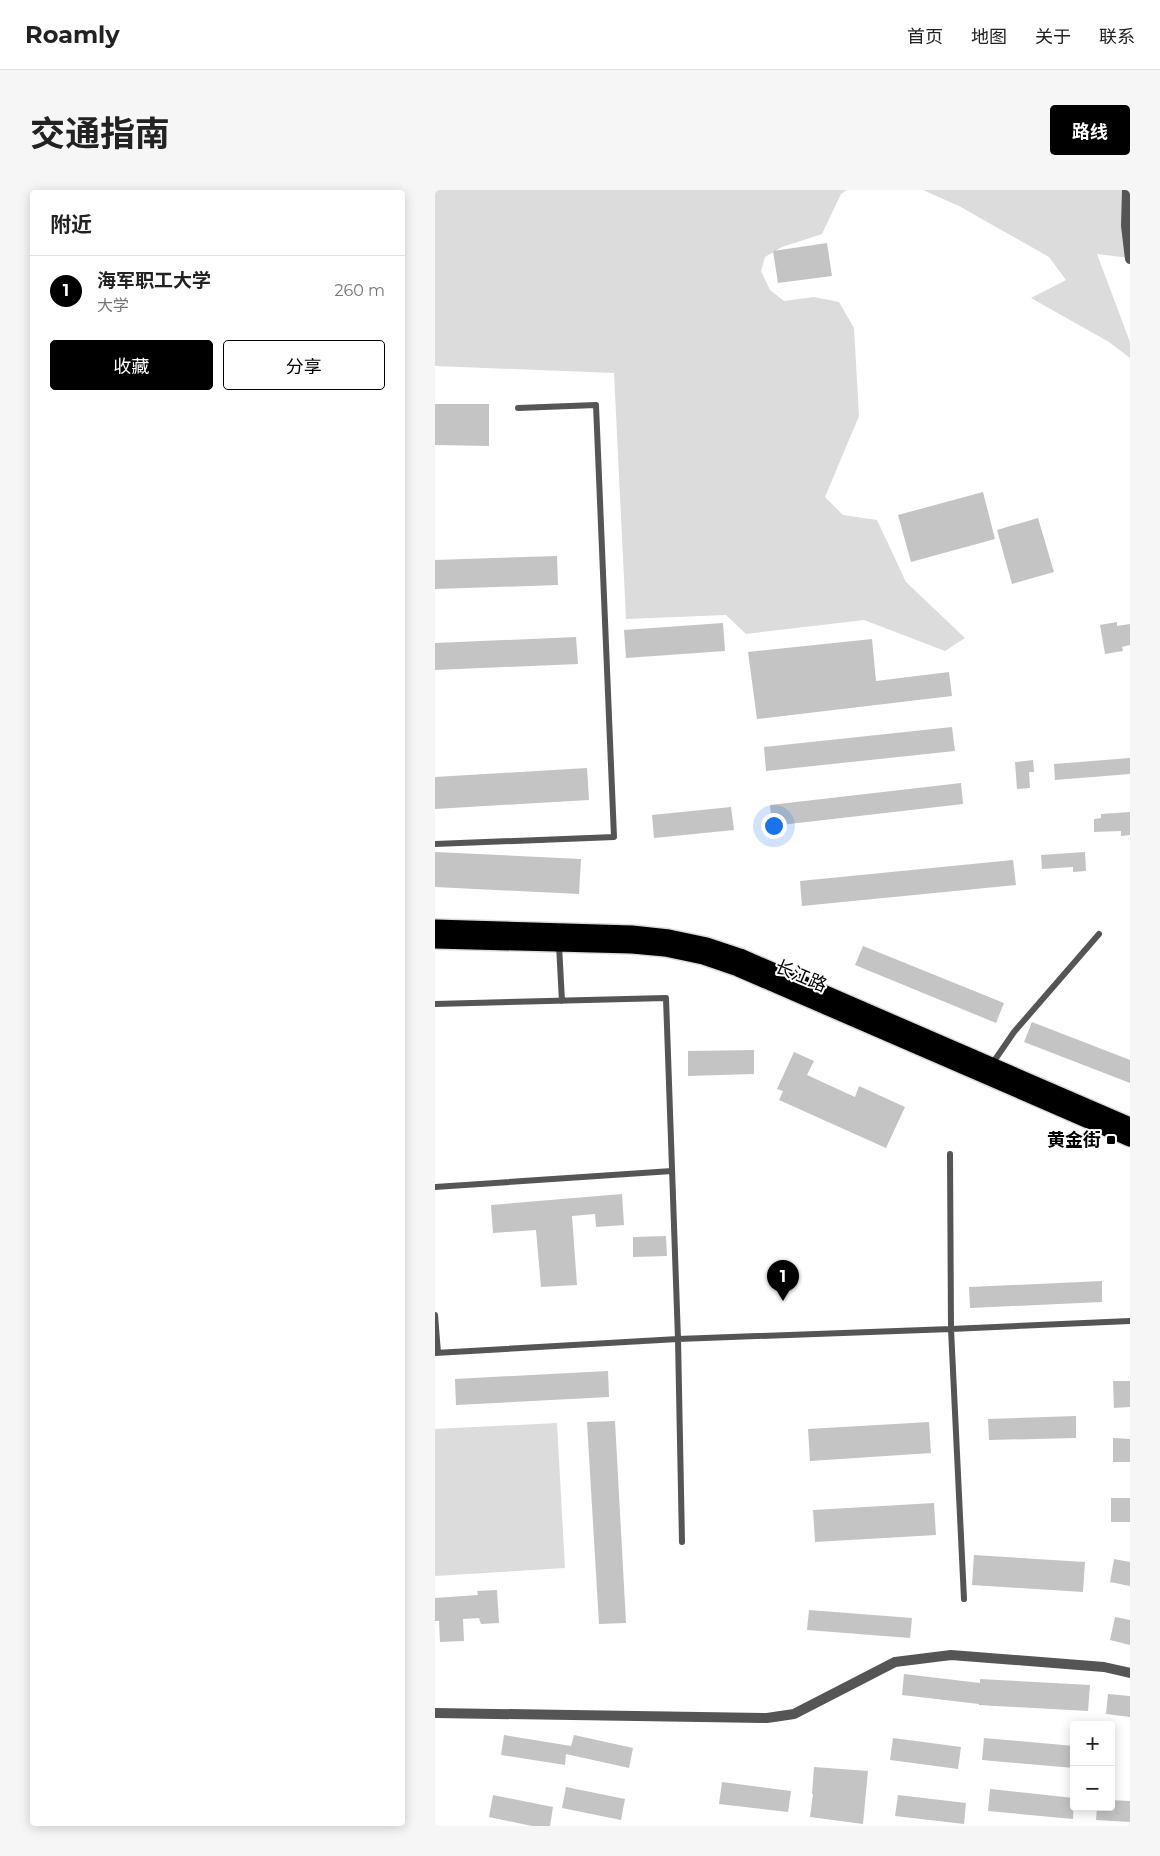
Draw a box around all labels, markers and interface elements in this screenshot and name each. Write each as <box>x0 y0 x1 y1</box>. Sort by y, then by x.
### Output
text: Roamly <box>25 20 120 49</box>
text: 首页 <box>907 26 943 48</box>
text: 地图 <box>971 26 1007 48</box>
text: 关于 <box>1035 26 1071 48</box>
text: 联系 <box>1099 26 1135 48</box>
button: 路线 <box>1050 105 1130 155</box>
text: 交通指南 <box>30 112 170 155</box>
text: 附近 <box>50 212 92 237</box>
text: 海军职工大学 <box>97 269 211 292</box>
text: 1 <box>63 281 69 300</box>
text: 260 m <box>334 281 385 300</box>
text: 大学 <box>97 296 129 315</box>
button: 收藏 <box>50 340 213 390</box>
button: 分享 <box>223 340 385 390</box>
your location <box>761 813 787 839</box>
street label: 长江路 <box>772 955 830 997</box>
place label: 黄金街 <box>1047 1129 1101 1151</box>
marker: 黄金街 <box>1105 1134 1117 1146</box>
pin: 1 <box>767 1260 799 1301</box>
map controls <box>1070 1721 1115 1811</box>
button: + <box>1070 1721 1115 1766</box>
button: − <box>1070 1766 1115 1811</box>

